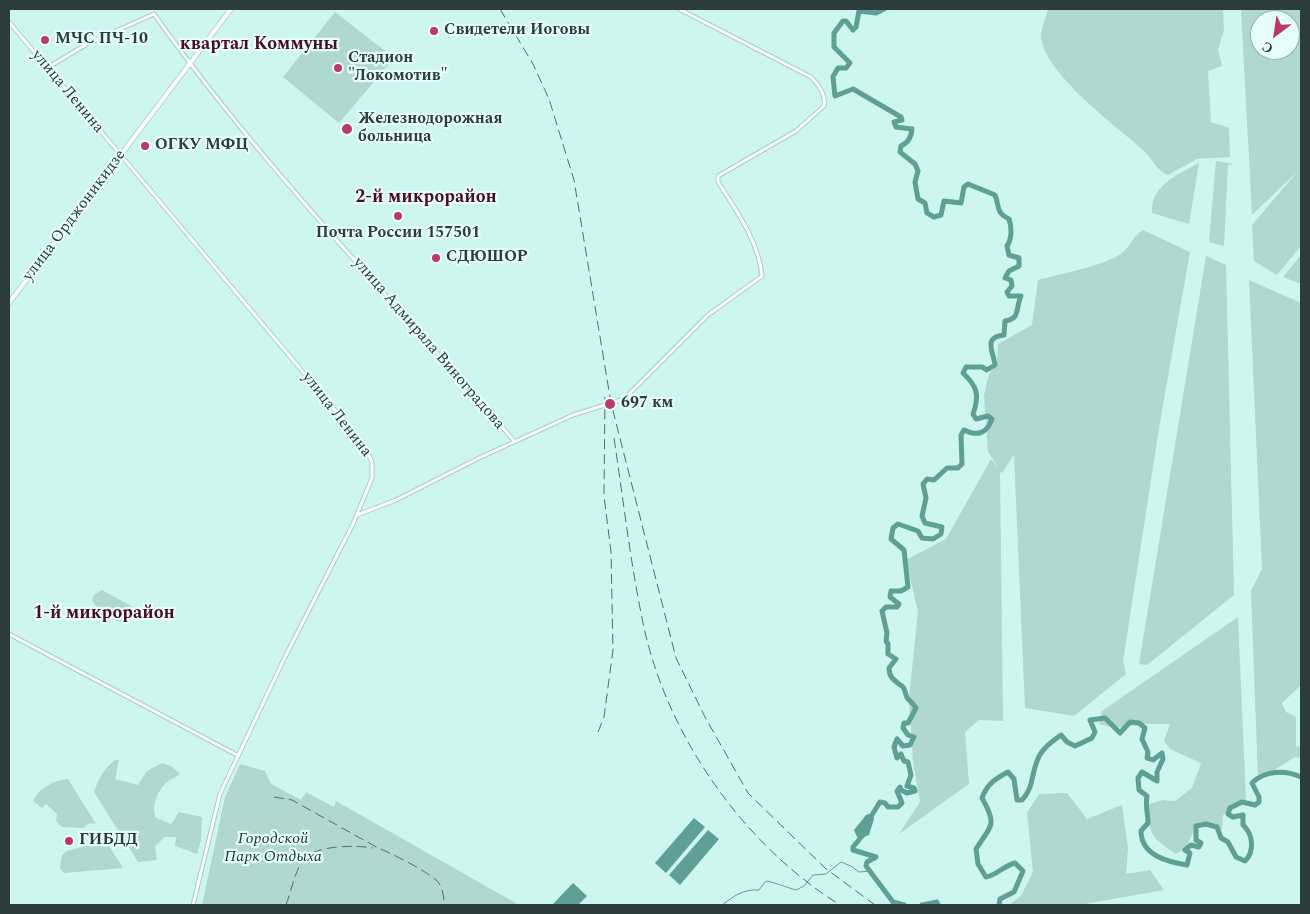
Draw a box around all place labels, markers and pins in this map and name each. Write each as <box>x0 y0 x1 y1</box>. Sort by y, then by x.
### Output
place label: Свидетели Иоговы <box>444 21 590 41</box>
marker: Свидетели Иоговы <box>428 25 440 37</box>
place label: МЧС ПЧ-10 <box>55 30 148 50</box>
marker: МЧС ПЧ-10 <box>39 34 51 46</box>
place label: Стадион "Локомотив" <box>348 49 448 87</box>
marker: Стадион "Локомотив" <box>332 62 344 74</box>
place label: Железнодорожная больница <box>358 110 503 148</box>
marker: Железнодорожная больница <box>340 122 354 136</box>
place label: ОГКУ МФЦ <box>155 136 248 156</box>
marker: ОГКУ МФЦ <box>139 140 151 152</box>
marker: Почта России 157501 <box>392 210 404 222</box>
place label: Почта России 157501 <box>316 224 480 244</box>
place label: СДЮШОР <box>446 248 528 268</box>
marker: СДЮШОР <box>430 252 442 264</box>
place label: 697 км <box>621 394 673 414</box>
marker: 697 км <box>603 397 617 411</box>
place label: ГИБДД <box>79 831 138 851</box>
marker: ГИБДД <box>63 835 75 847</box>

